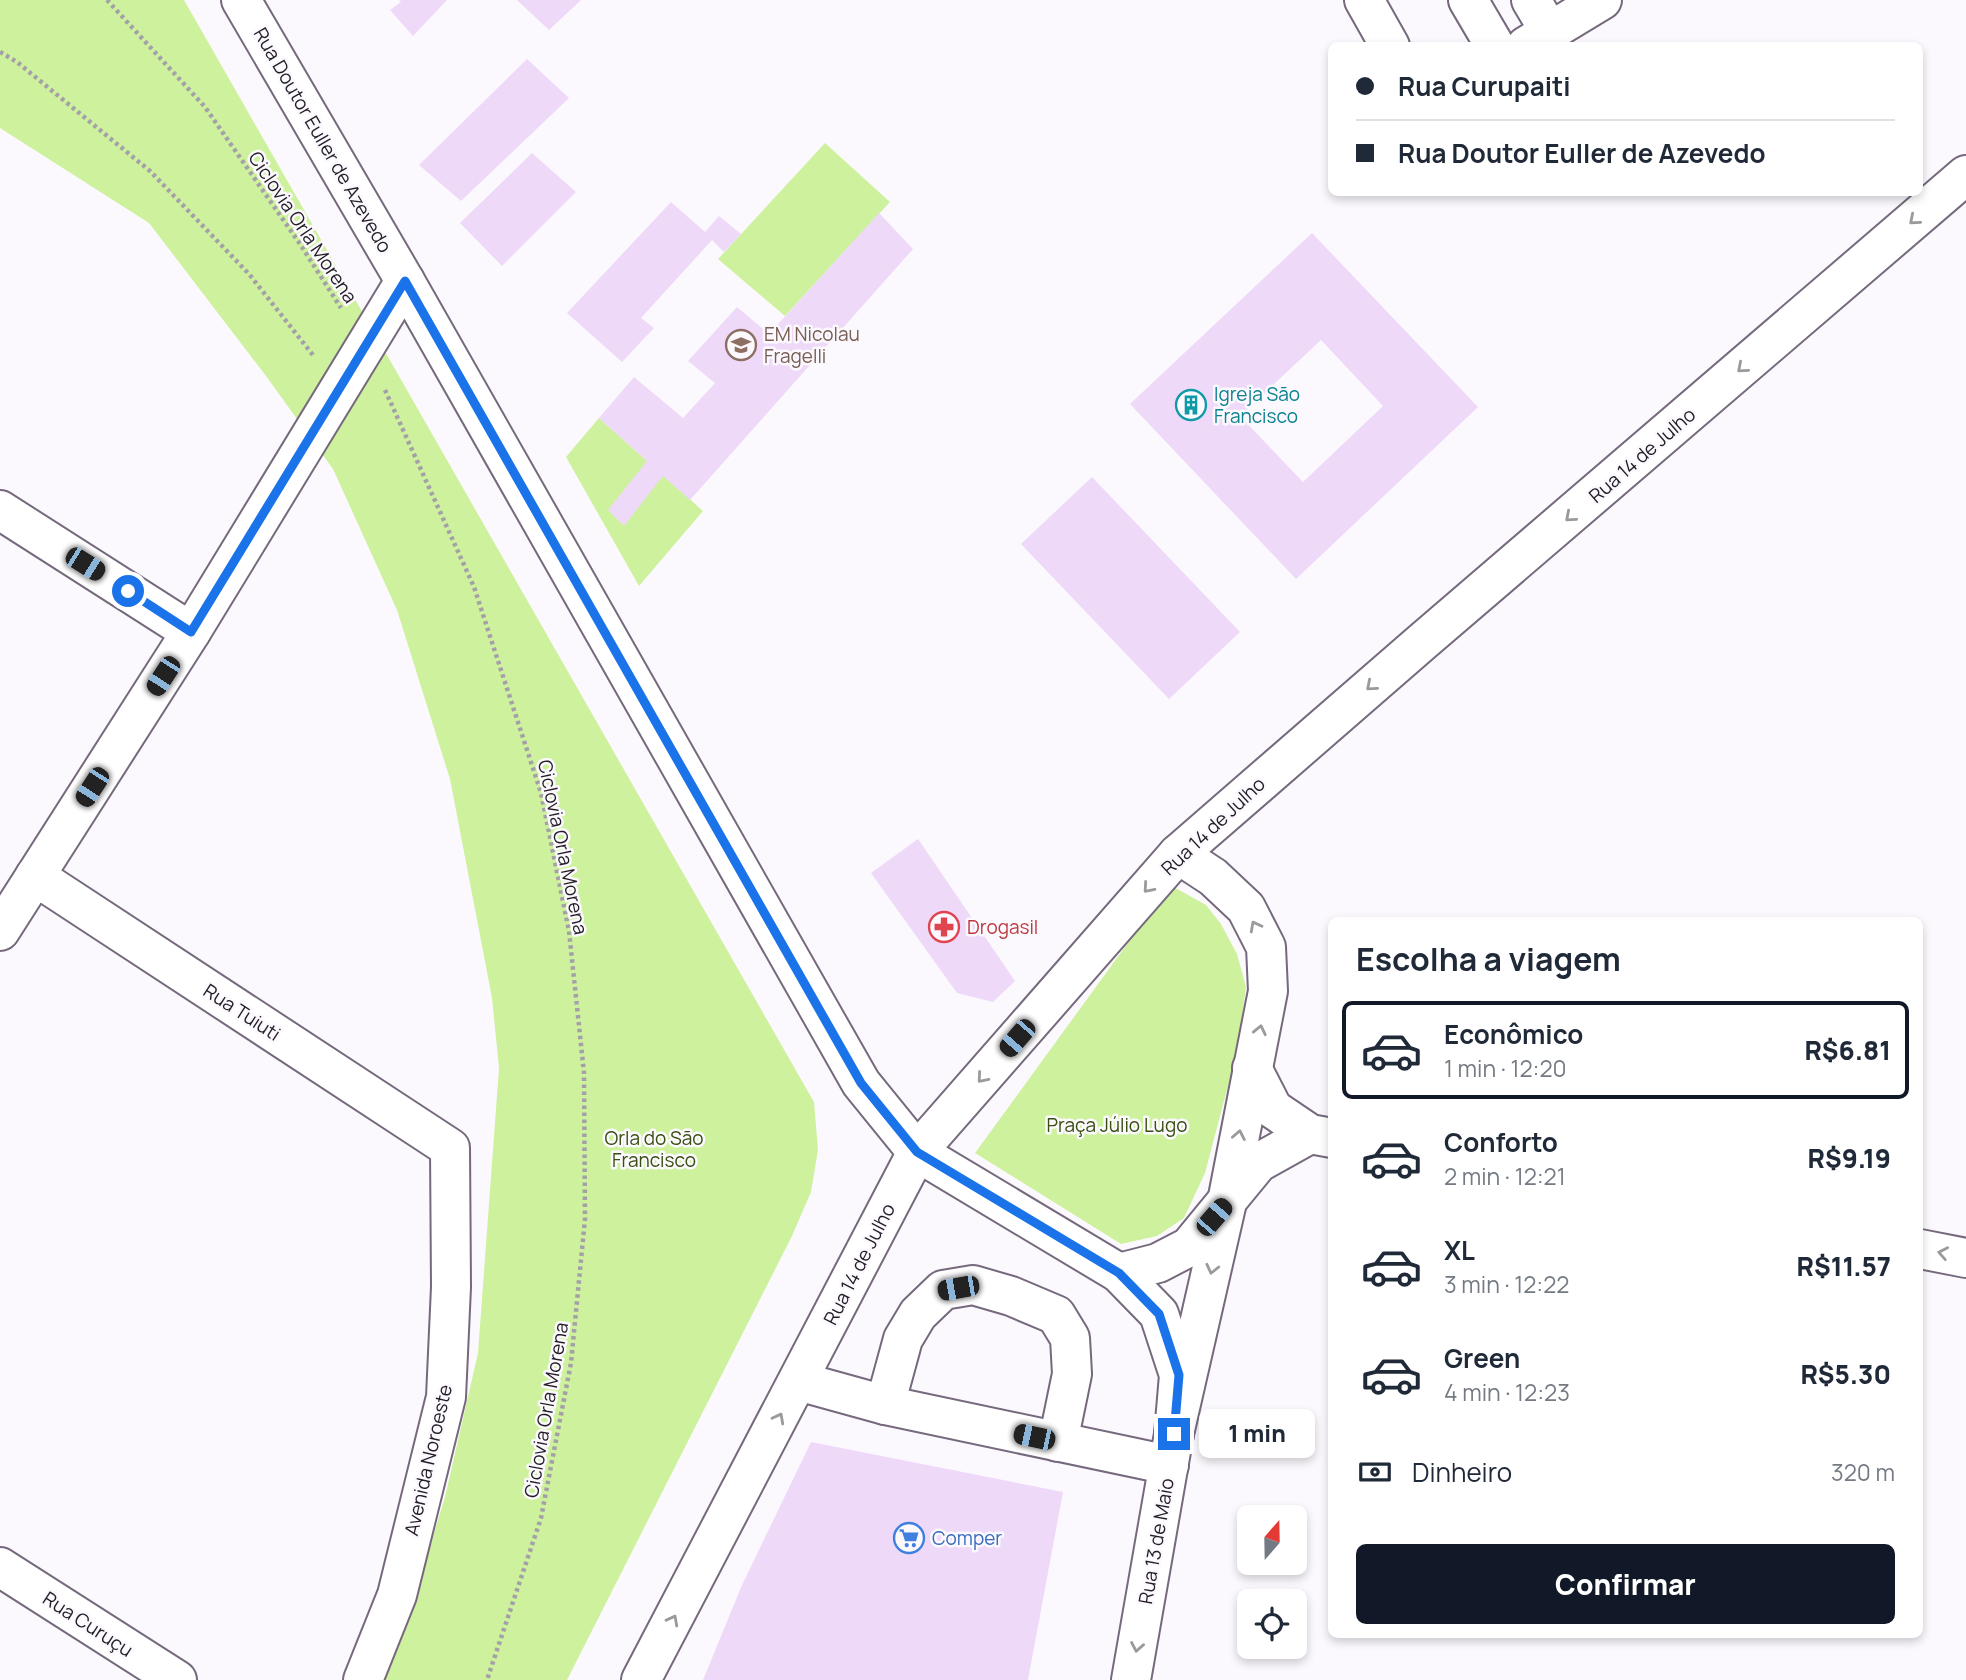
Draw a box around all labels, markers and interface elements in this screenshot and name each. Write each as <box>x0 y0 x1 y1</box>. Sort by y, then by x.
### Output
street label: Rua Doutor Euller de Azevedo <box>248 23 398 257</box>
text: Rua Curupaiti <box>1398 68 1571 104</box>
text: Rua Doutor Euller de Azevedo <box>1398 135 1766 171</box>
street label: Ciclovia Orla Morena <box>242 146 364 308</box>
one-way arrow <box>1910 212 1923 224</box>
place label: EM Nicolau Fragelli <box>764 321 860 369</box>
school or university icon: EM Nicolau Fragelli <box>724 328 758 362</box>
one-way arrow <box>1737 360 1750 372</box>
place label: Igreja São Francisco <box>1214 381 1300 429</box>
building icon: Igreja São Francisco <box>1174 388 1208 422</box>
street label: Rua 14 de Julho <box>1583 401 1701 509</box>
one-way arrow <box>1565 509 1578 521</box>
car <box>62 544 109 584</box>
route start <box>112 575 144 607</box>
car <box>143 653 184 699</box>
one-way arrow <box>1366 678 1379 690</box>
street label: Ciclovia Orla Morena <box>532 757 594 937</box>
car <box>72 764 113 810</box>
street label: Rua 14 de Julho <box>1155 771 1271 881</box>
one-way arrow <box>1144 880 1156 893</box>
pharmacy icon: Drogasil <box>927 910 961 944</box>
place label: Drogasil <box>967 914 1038 940</box>
one-way arrow <box>1250 921 1263 933</box>
text: Escolha a viagem <box>1356 937 1621 981</box>
street label: Rua Tuiuti <box>198 977 286 1047</box>
car <box>996 1015 1039 1061</box>
text: Econômico <box>1444 1016 1583 1052</box>
icon: car <box>1360 1019 1423 1082</box>
one-way arrow <box>1251 1024 1266 1036</box>
text: R$6.81 <box>1804 1032 1891 1068</box>
text: 1 min · 12:20 <box>1444 1052 1567 1084</box>
one-way arrow <box>978 1070 990 1083</box>
park label: Praça Júlio Lugo <box>1047 1112 1187 1138</box>
text: Conforto <box>1444 1124 1558 1160</box>
park label: Orla do São Francisco <box>604 1125 704 1173</box>
icon: car <box>1360 1127 1423 1190</box>
one-way arrow <box>1231 1129 1246 1141</box>
text: R$9.19 <box>1808 1140 1891 1176</box>
text: 2 min · 12:21 <box>1444 1160 1566 1192</box>
car <box>1193 1194 1236 1240</box>
street label: Rua 14 de Julho <box>817 1199 901 1329</box>
text: XL <box>1444 1232 1475 1268</box>
icon: car <box>1360 1235 1423 1298</box>
one-way arrow <box>1937 1247 1949 1262</box>
text: R$11.57 <box>1797 1248 1891 1284</box>
one-way arrow <box>1206 1263 1220 1275</box>
text: 3 min · 12:22 <box>1444 1268 1569 1300</box>
car <box>936 1274 981 1302</box>
street label: Ciclovia Orla Morena <box>518 1320 574 1500</box>
text: Green <box>1444 1340 1520 1376</box>
icon: car <box>1360 1343 1423 1406</box>
text: R$5.30 <box>1800 1356 1891 1392</box>
text: 4 min · 12:23 <box>1444 1376 1570 1408</box>
street label: Avenida Noroeste <box>398 1382 458 1538</box>
callout: 1 min <box>1198 1410 1314 1458</box>
one-way arrow <box>771 1413 784 1425</box>
text: 1 min <box>1228 1417 1286 1449</box>
route end <box>1158 1418 1190 1450</box>
car <box>1012 1422 1057 1452</box>
icon: cash <box>1356 1453 1394 1491</box>
text: Dinheiro <box>1412 1454 1512 1490</box>
text: 320 m <box>1831 1456 1895 1488</box>
street label: Rua 13 de Maio <box>1132 1476 1180 1606</box>
north arrow <box>1237 1505 1307 1575</box>
map controls <box>1237 1505 1307 1659</box>
supermarket icon: Comper <box>892 1521 926 1555</box>
place label: Comper <box>932 1525 1002 1551</box>
button: Confirmar <box>1356 1544 1895 1624</box>
street label: Rua Curuçu <box>38 1585 138 1663</box>
button: locate <box>1237 1589 1307 1659</box>
one-way arrow <box>665 1614 678 1627</box>
one-way arrow <box>1130 1641 1145 1652</box>

